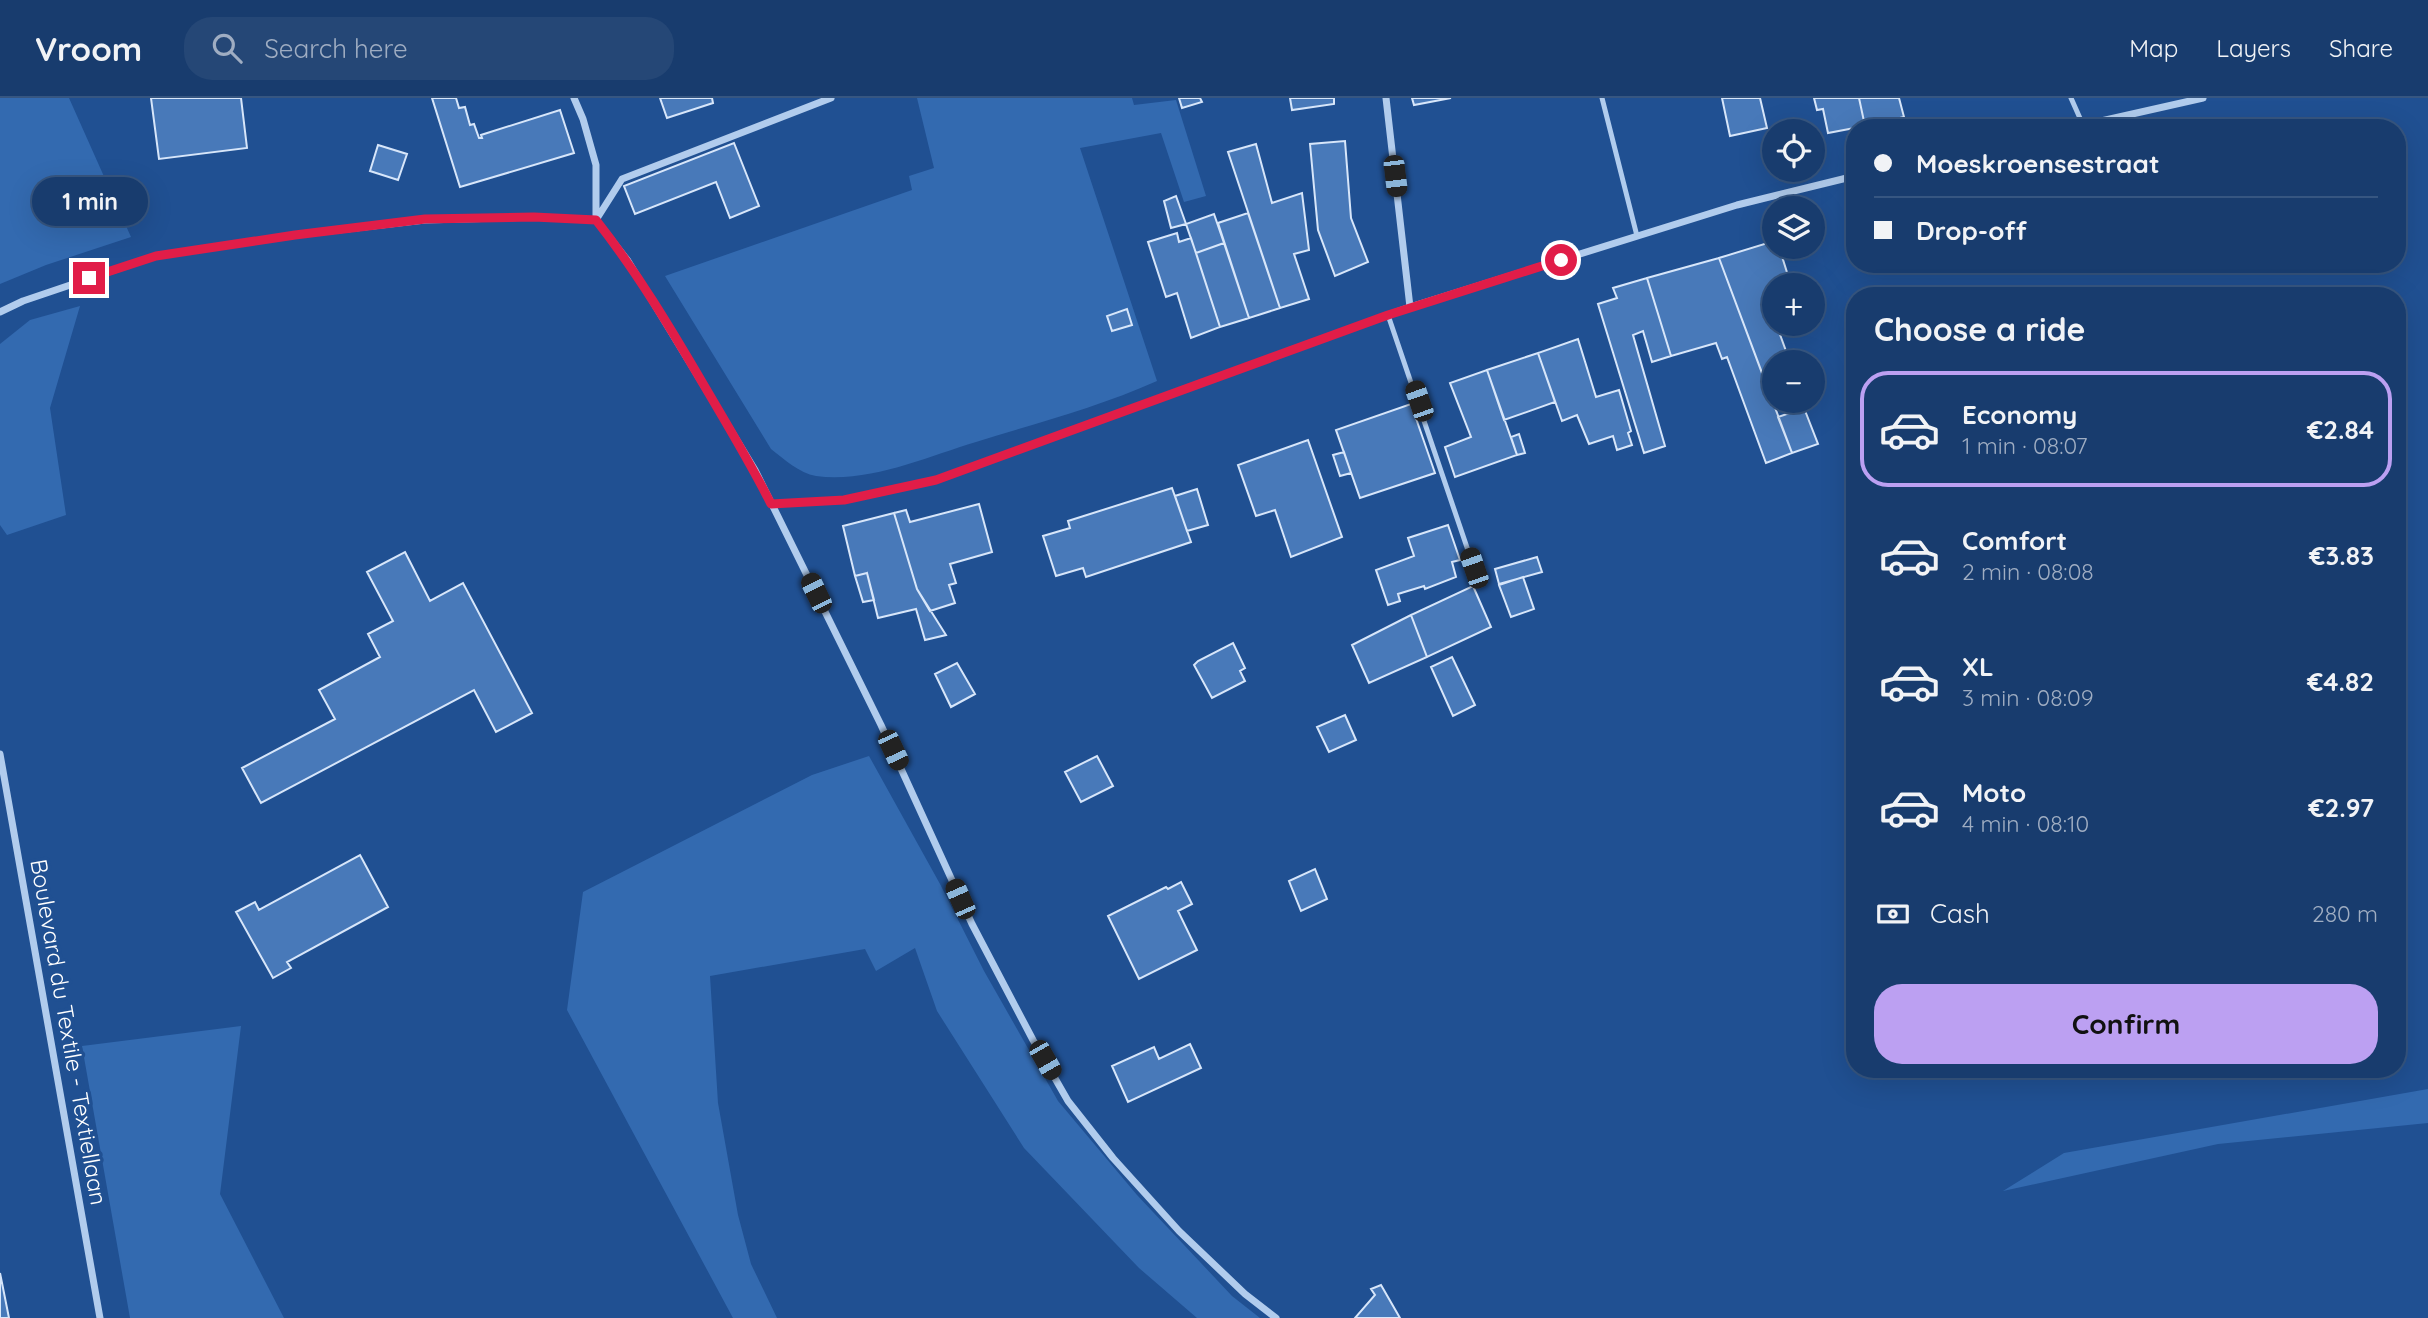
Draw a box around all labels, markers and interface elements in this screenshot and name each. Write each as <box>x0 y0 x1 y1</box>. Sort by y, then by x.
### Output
search box <box>184 17 674 80</box>
text: Vroom <box>35 28 142 69</box>
icon: search <box>208 29 246 67</box>
text: Search here <box>264 32 408 65</box>
text: Map <box>2129 33 2178 63</box>
text: Layers <box>2216 33 2291 63</box>
text: Share <box>2329 33 2393 63</box>
map controls <box>1762 119 1825 413</box>
button: locate <box>1762 119 1825 182</box>
text: Moeskroensestraat <box>1916 147 2160 180</box>
car <box>1383 154 1408 198</box>
callout: 1 min <box>31 176 147 226</box>
text: 1 min <box>62 187 118 216</box>
button: layers <box>1762 196 1825 259</box>
text: Drop-off <box>1916 214 2027 247</box>
route start <box>1545 244 1577 276</box>
route end <box>73 262 105 294</box>
button: + <box>1762 273 1825 336</box>
text: Choose a ride <box>1874 309 2086 349</box>
button: − <box>1762 350 1825 413</box>
car <box>1403 378 1436 424</box>
icon: car <box>1878 398 1941 461</box>
text: Economy <box>1962 398 2077 431</box>
text: €2.84 <box>2307 413 2374 446</box>
text: 1 min · 08:07 <box>1962 431 2088 460</box>
icon: car <box>1878 524 1941 587</box>
text: Comfort <box>1962 524 2067 557</box>
text: €3.83 <box>2309 539 2374 572</box>
car <box>1458 545 1491 591</box>
text: 2 min · 08:08 <box>1962 557 2094 586</box>
car <box>798 570 835 616</box>
icon: car <box>1878 650 1941 713</box>
text: XL <box>1962 650 1994 683</box>
text: €4.82 <box>2307 665 2374 698</box>
text: 3 min · 08:09 <box>1962 683 2094 712</box>
car <box>875 727 912 773</box>
icon: car <box>1878 776 1941 839</box>
text: Moto <box>1962 776 2026 809</box>
text: €2.97 <box>2308 791 2374 824</box>
text: 4 min · 08:10 <box>1962 809 2089 838</box>
street label: Boulevard du Textile - Textiellaan <box>24 857 114 1207</box>
car <box>942 876 979 922</box>
icon: cash <box>1874 895 1912 933</box>
text: Cash <box>1930 897 1990 930</box>
text: 280 m <box>2312 899 2378 928</box>
button: Confirm <box>1874 984 2378 1064</box>
car <box>1026 1037 1065 1083</box>

